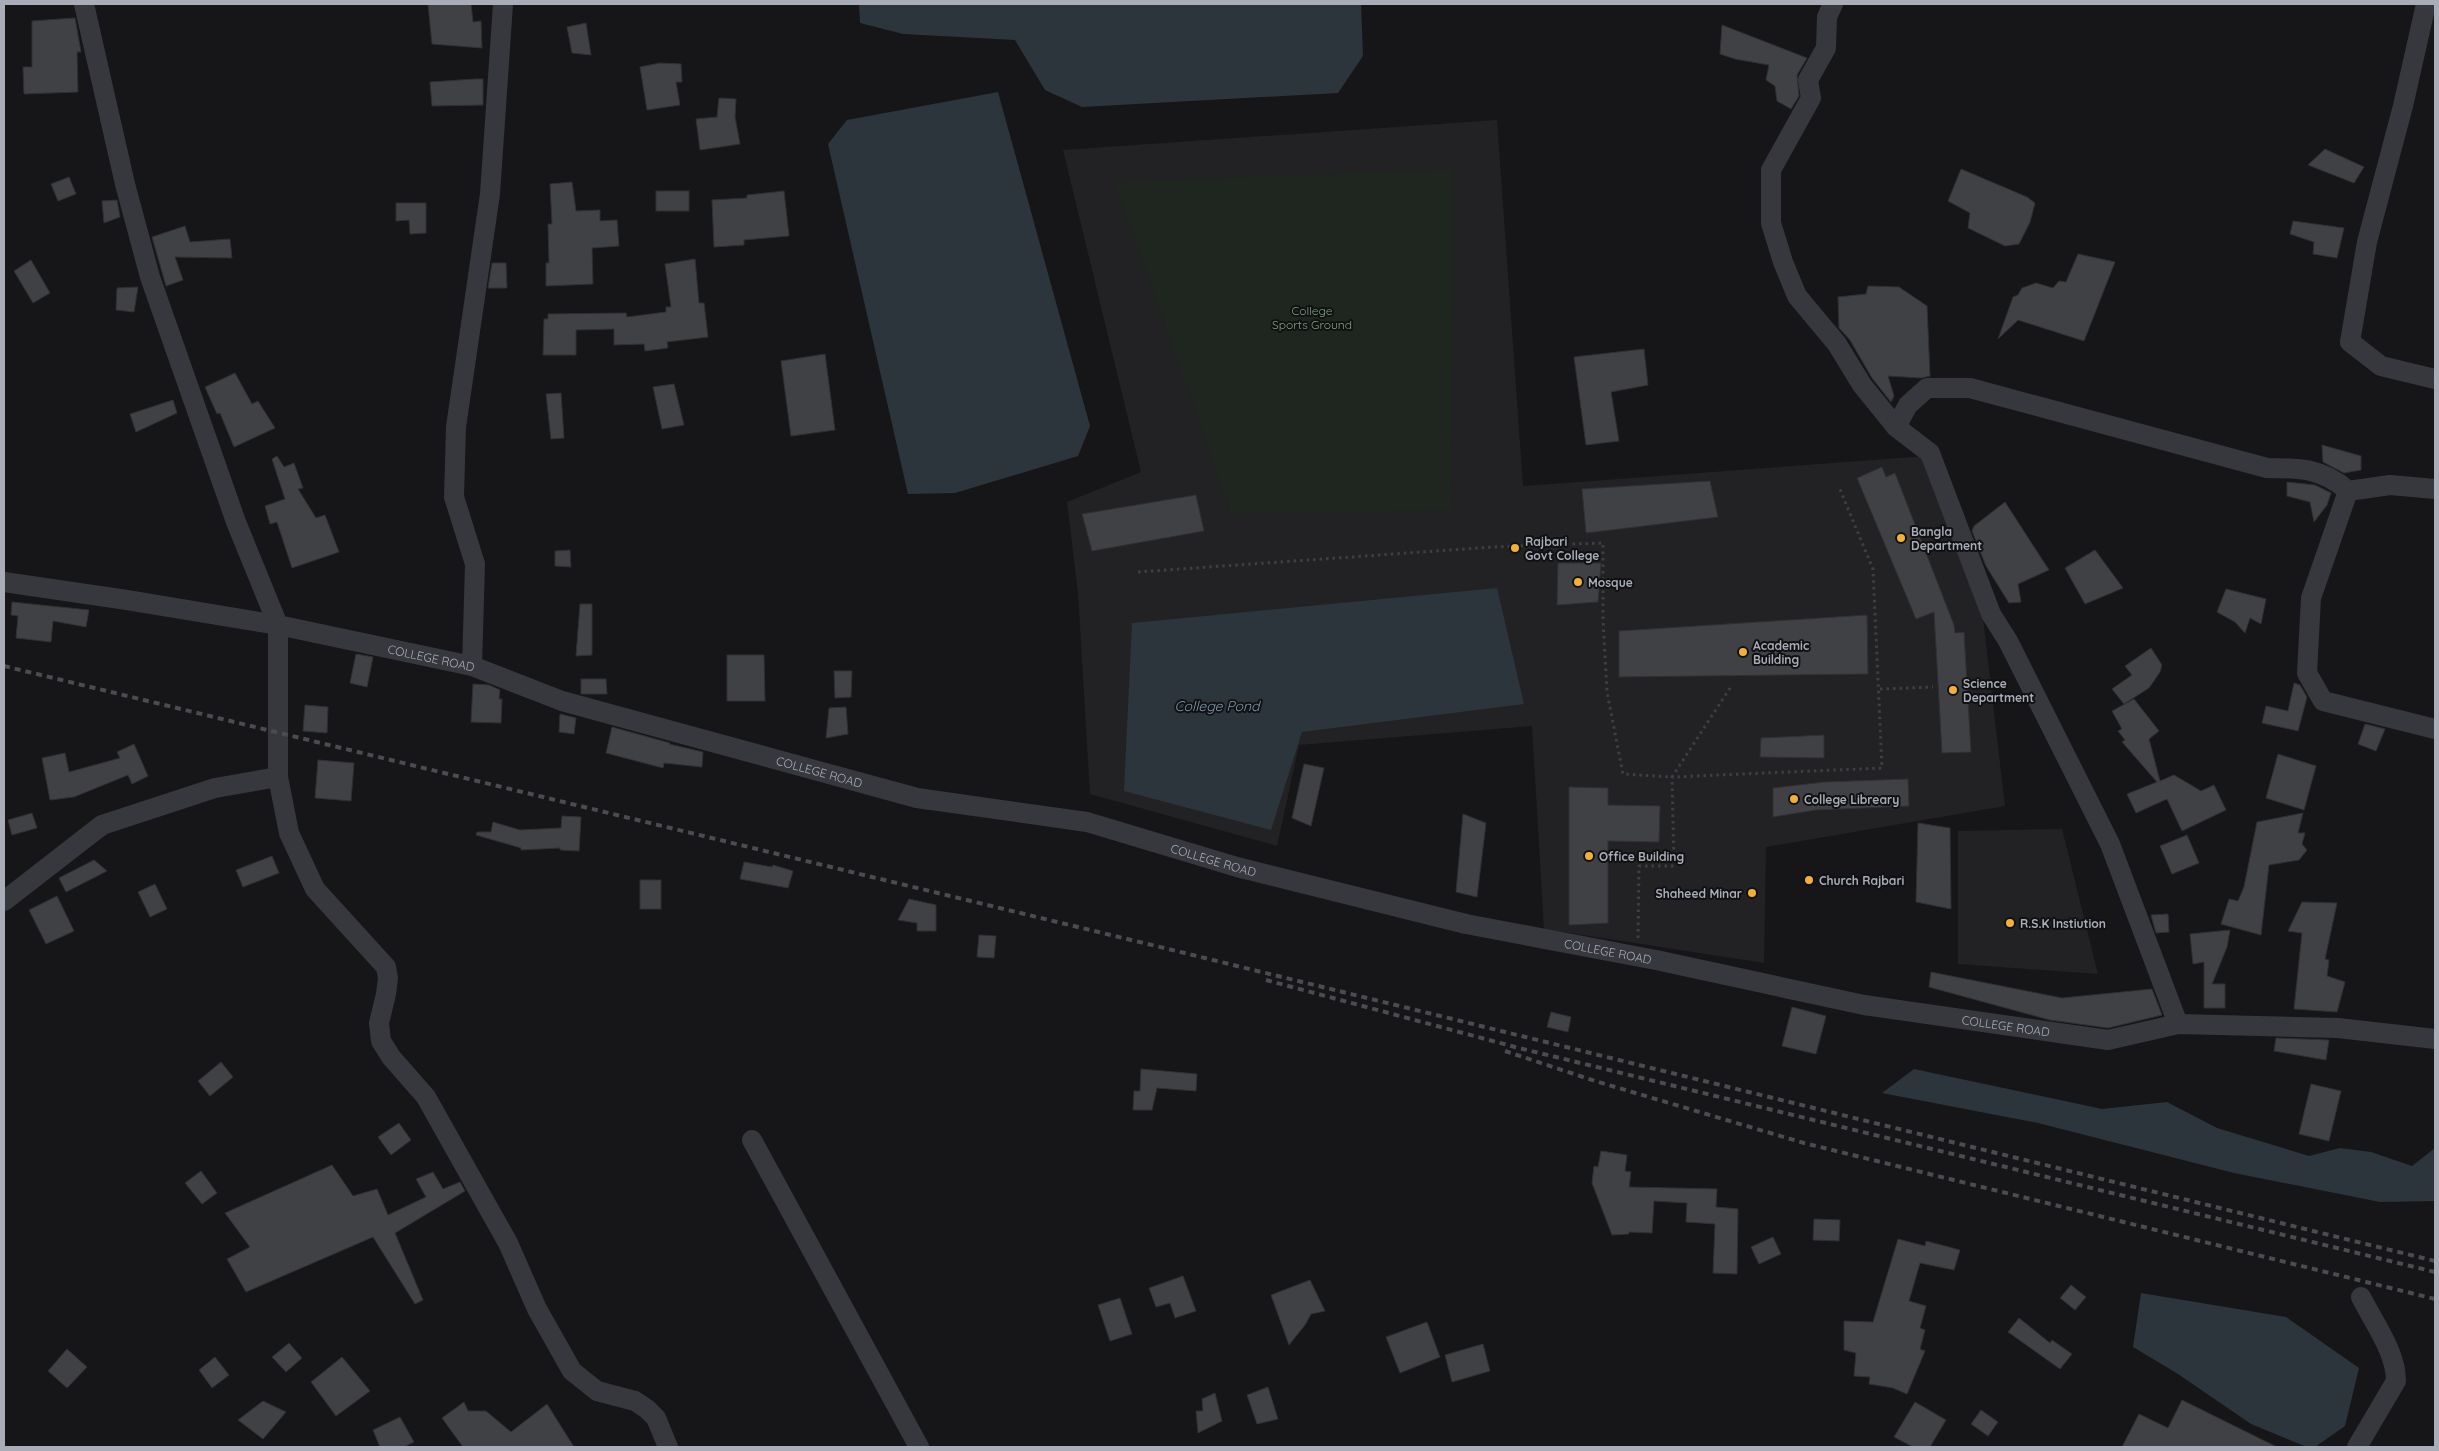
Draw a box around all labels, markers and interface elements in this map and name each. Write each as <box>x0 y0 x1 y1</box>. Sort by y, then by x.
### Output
park label: College Sports Ground <box>1272 303 1352 332</box>
place label: Bangla Department <box>1911 524 1982 553</box>
marker: Bangla Department <box>1895 532 1907 544</box>
place label: Rajbari Govt College <box>1525 534 1599 563</box>
marker: Rajbari Govt College <box>1509 542 1521 554</box>
place label: Mosque <box>1588 575 1633 590</box>
marker: Mosque <box>1572 576 1584 588</box>
place label: Academic Building <box>1753 638 1809 667</box>
street label: COLLEGE ROAD <box>386 641 476 674</box>
marker: Academic Building <box>1737 646 1749 658</box>
place label: Science Department <box>1963 676 2034 705</box>
marker: Science Department <box>1947 684 1959 696</box>
water label: College Pond <box>1174 697 1261 715</box>
street label: COLLEGE ROAD <box>775 752 864 790</box>
place label: College Libreary <box>1804 792 1899 807</box>
marker: College Libreary <box>1788 793 1800 805</box>
street label: COLLEGE ROAD <box>1169 840 1258 879</box>
place label: Office Building <box>1599 849 1684 864</box>
marker: Office Building <box>1583 850 1595 862</box>
place label: Church Rajbari <box>1819 873 1905 888</box>
marker: Church Rajbari <box>1803 874 1815 886</box>
place label: Shaheed Minar <box>1656 886 1742 901</box>
marker: Shaheed Minar <box>1746 887 1758 899</box>
place label: R.S.K Instiution <box>2020 916 2106 931</box>
marker: R.S.K Instiution <box>2004 917 2016 929</box>
street label: COLLEGE ROAD <box>1563 935 1653 967</box>
street label: COLLEGE ROAD <box>1961 1012 2051 1039</box>

